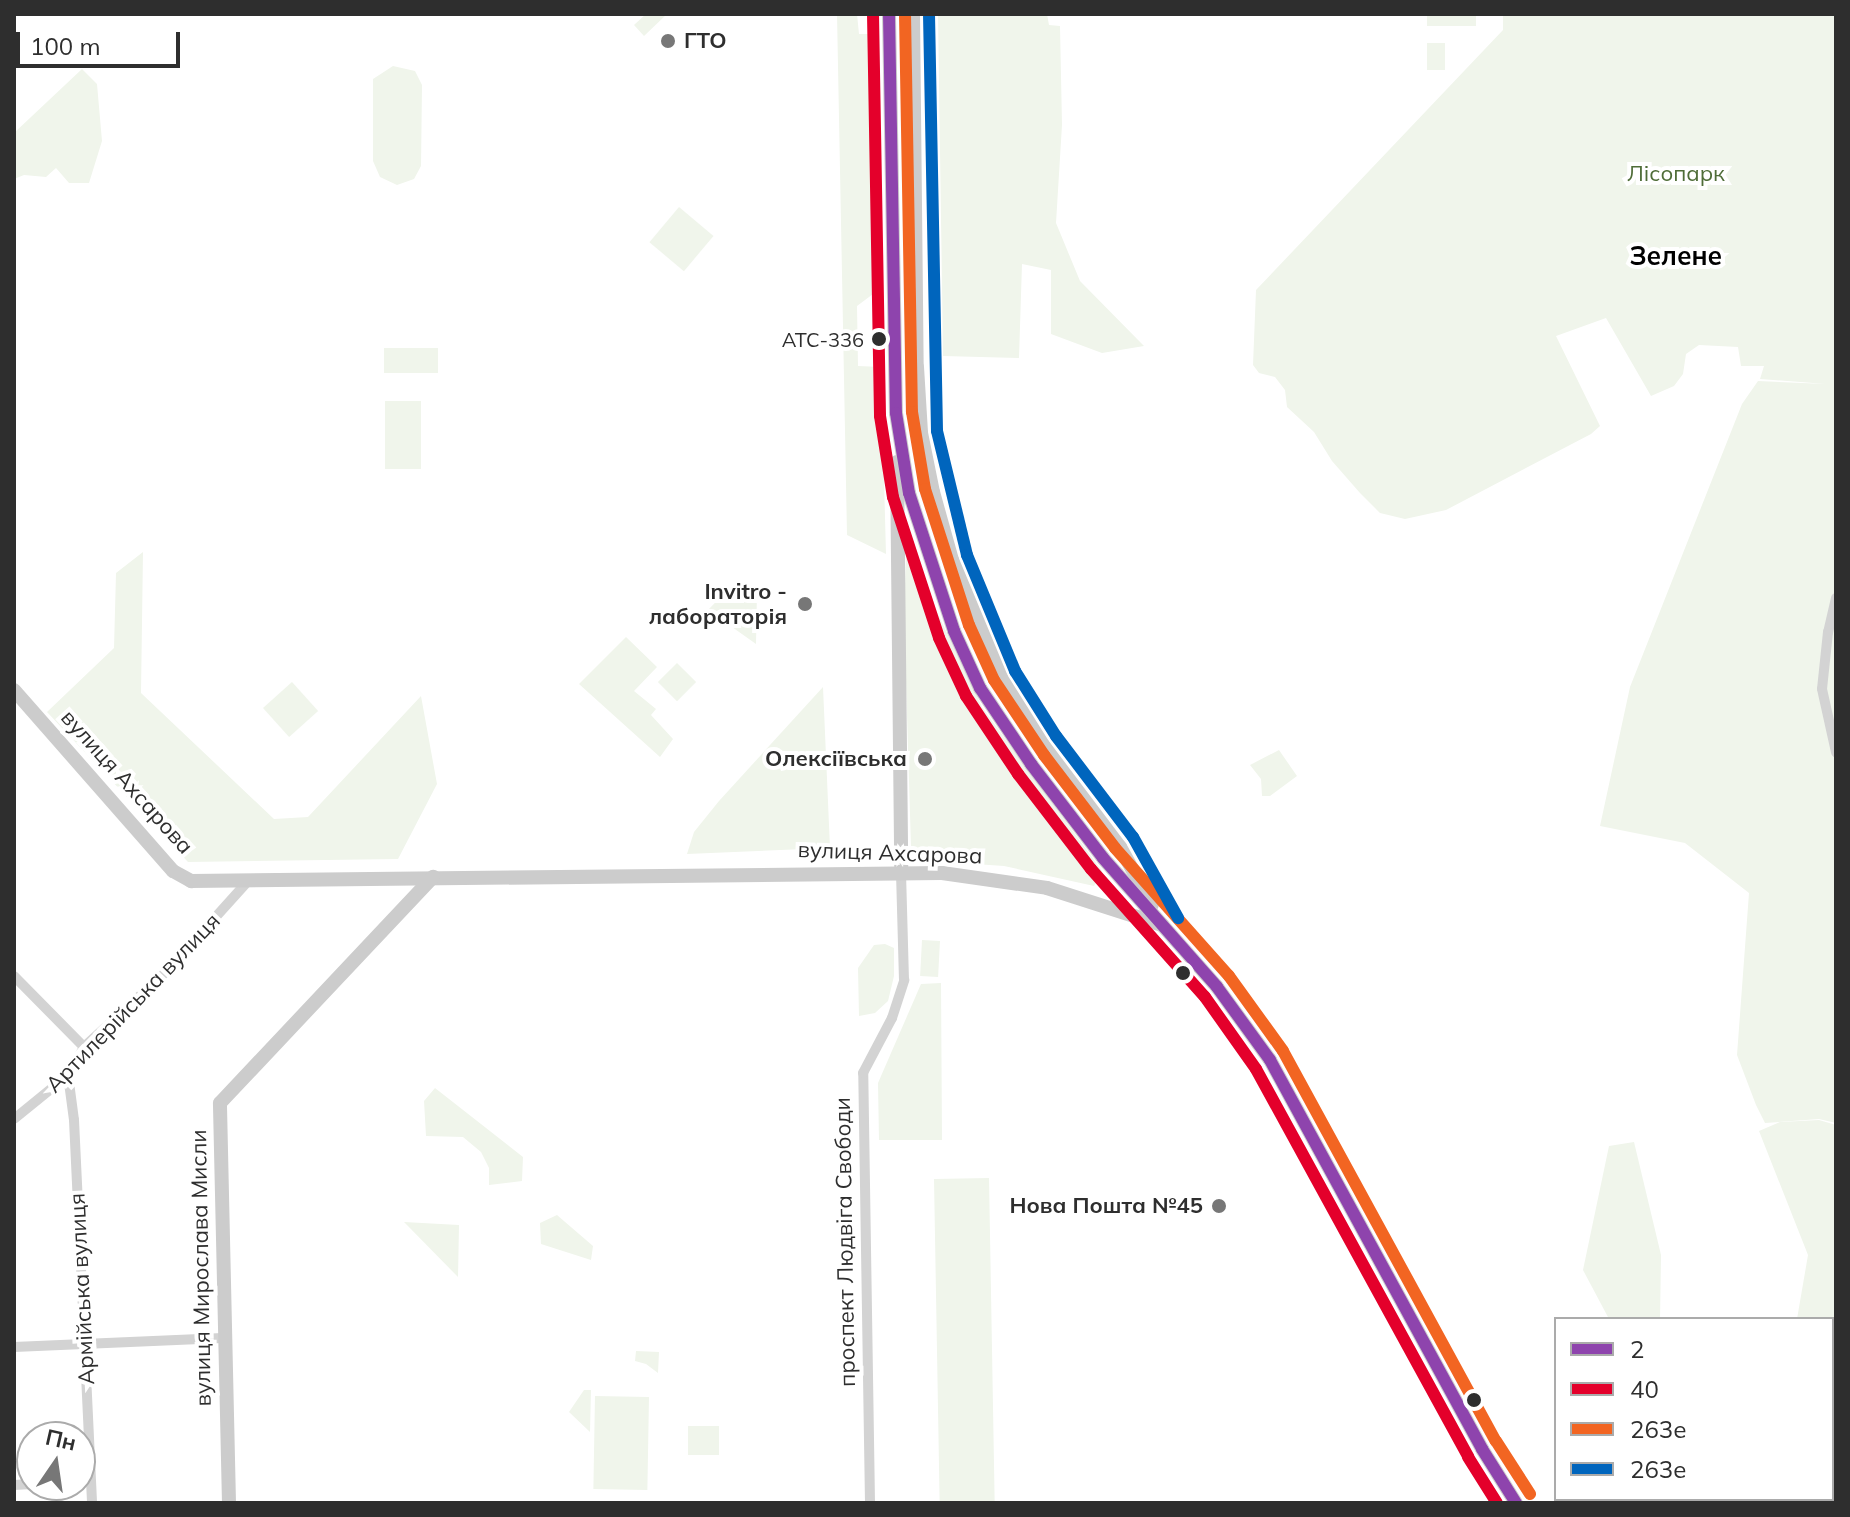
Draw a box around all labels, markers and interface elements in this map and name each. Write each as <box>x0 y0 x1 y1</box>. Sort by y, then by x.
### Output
scale bar <box>20 16 184 66</box>
place label: ГТО <box>684 28 727 54</box>
text: 100 m <box>30 31 101 61</box>
marker: ГТО <box>659 32 677 50</box>
park label: Лісопарк <box>1627 161 1725 187</box>
district label: Зелене <box>1630 240 1722 272</box>
place label: АТС-336 <box>782 327 864 351</box>
marker: АТС-336 <box>871 331 887 347</box>
place label: Invitro - лабораторія <box>649 578 787 630</box>
marker: Invitro - лабораторія <box>794 593 816 615</box>
street label: вулиця Ахсарова <box>55 705 199 859</box>
place label: Олексіївська <box>765 746 907 772</box>
marker: Олексіївська <box>914 748 936 770</box>
street label: вулиця Ахсарова <box>797 837 983 869</box>
street label: Артилерійська вулиця <box>40 908 226 1098</box>
unlabelled marker <box>1175 965 1191 981</box>
street label: проспект Людвіга Свободи <box>829 1097 861 1387</box>
street label: вулиця Мирослава Мисли <box>185 1129 217 1407</box>
street label: Армійська вулиця <box>64 1192 100 1386</box>
place label: Нова Пошта №45 <box>1009 1193 1203 1219</box>
marker: Нова Пошта №45 <box>1210 1197 1228 1215</box>
legend <box>1554 1317 1834 1501</box>
text: 2 <box>1630 1334 1644 1364</box>
text: 40 <box>1630 1374 1659 1404</box>
unlabelled marker <box>1466 1392 1482 1408</box>
text: 263е <box>1630 1414 1687 1444</box>
north arrow <box>16 1421 96 1501</box>
text: Пн <box>43 1422 79 1457</box>
text: 263e <box>1630 1454 1686 1484</box>

